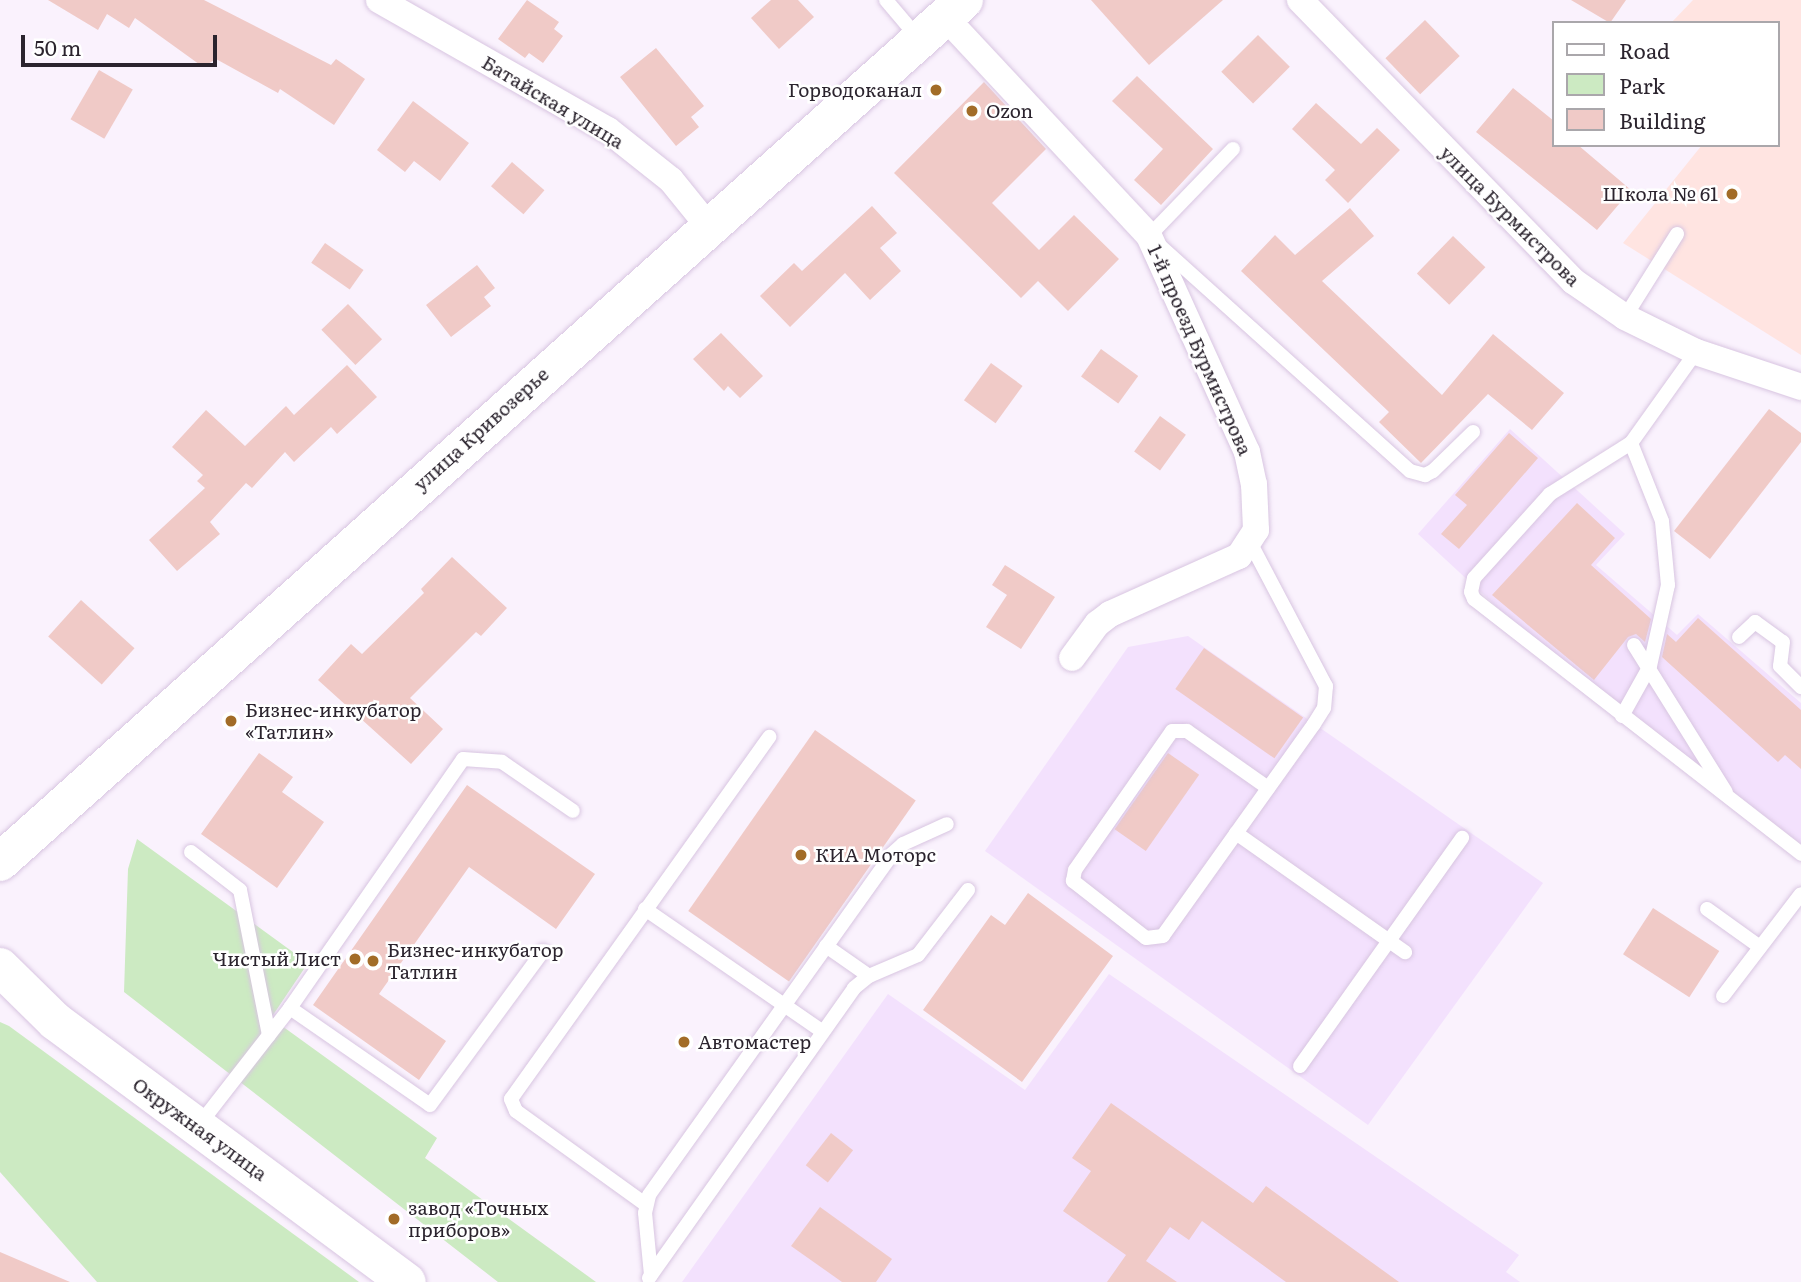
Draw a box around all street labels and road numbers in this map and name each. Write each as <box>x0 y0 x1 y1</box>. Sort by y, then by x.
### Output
street label: Батайская улица <box>478 51 628 153</box>
street label: улица Бурмистрова <box>1435 141 1585 291</box>
street label: 1-й проезд Бурмистрова <box>1143 241 1257 459</box>
street label: улица Кривозерье <box>409 362 553 496</box>
street label: Окружная улица <box>128 1073 272 1185</box>

